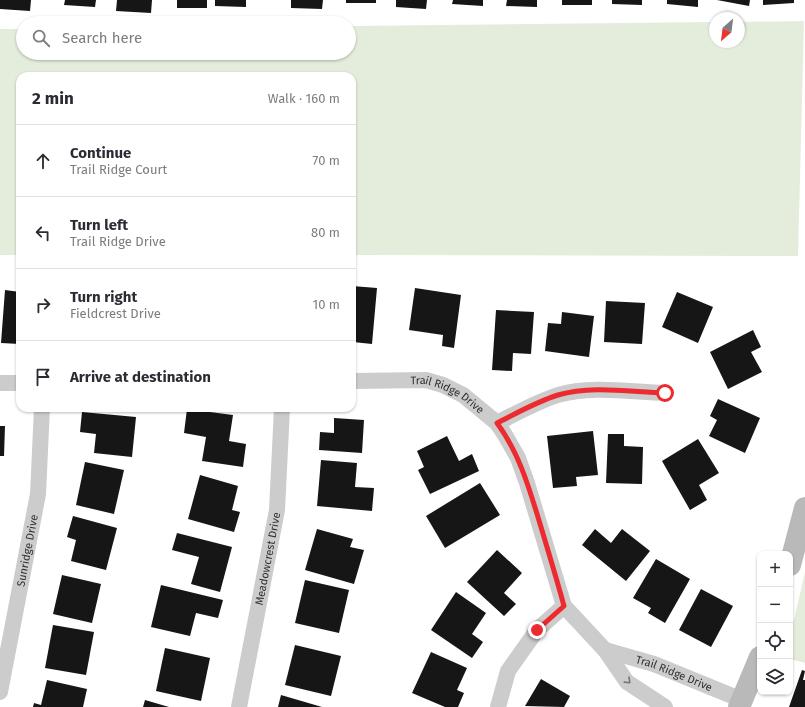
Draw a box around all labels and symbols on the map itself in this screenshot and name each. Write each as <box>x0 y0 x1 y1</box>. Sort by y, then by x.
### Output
north arrow <box>709 12 745 48</box>
street label: Trail Ridge Drive <box>410 374 486 417</box>
route start <box>656 384 674 402</box>
street label: Meadowcrest Drive <box>253 511 283 606</box>
street label: Sunridge Drive <box>14 514 41 588</box>
route end <box>528 621 546 639</box>
street label: Trail Ridge Drive <box>634 653 714 694</box>
one-way arrow <box>623 676 631 684</box>

